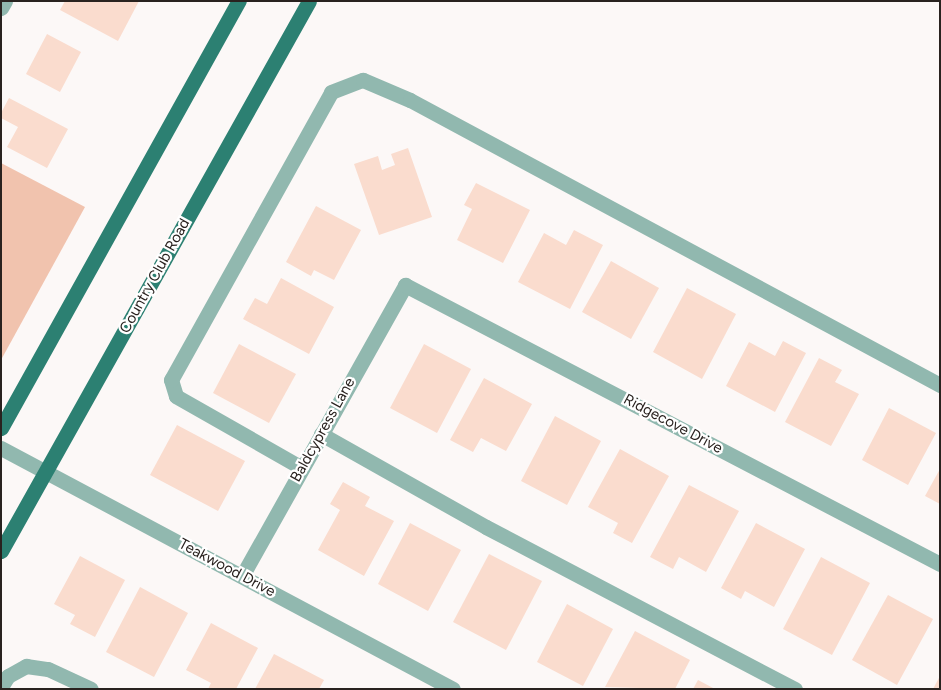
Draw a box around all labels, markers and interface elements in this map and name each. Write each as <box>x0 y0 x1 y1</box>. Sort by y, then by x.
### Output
street label: Country Club Road <box>116 216 194 336</box>
street label: Baldcypress Lane <box>287 375 359 485</box>
street label: Ridgecove Drive <box>620 390 726 458</box>
street label: Teakwood Drive <box>176 535 278 601</box>

